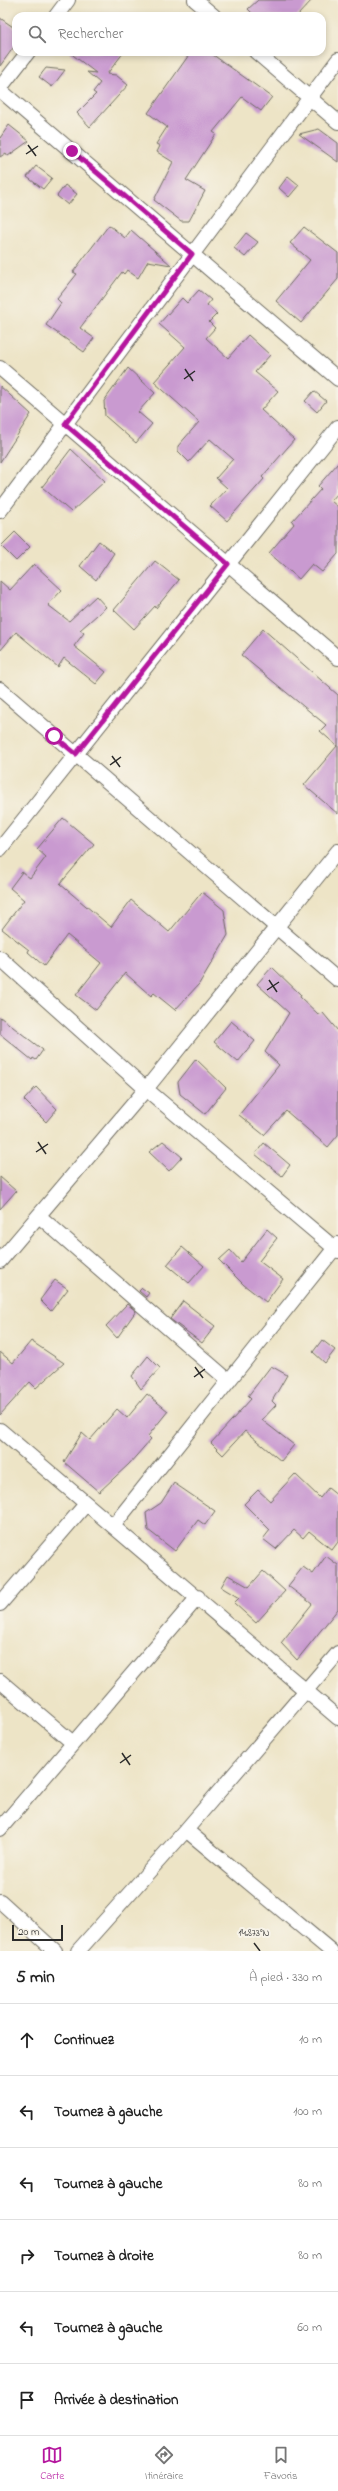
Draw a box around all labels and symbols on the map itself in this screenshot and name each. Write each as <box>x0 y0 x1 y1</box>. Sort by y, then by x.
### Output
route end <box>63 142 81 160</box>
route start <box>45 727 63 745</box>
scale bar <box>12 1923 63 1942</box>
text: 14.873°N <box>239 1926 270 1941</box>

